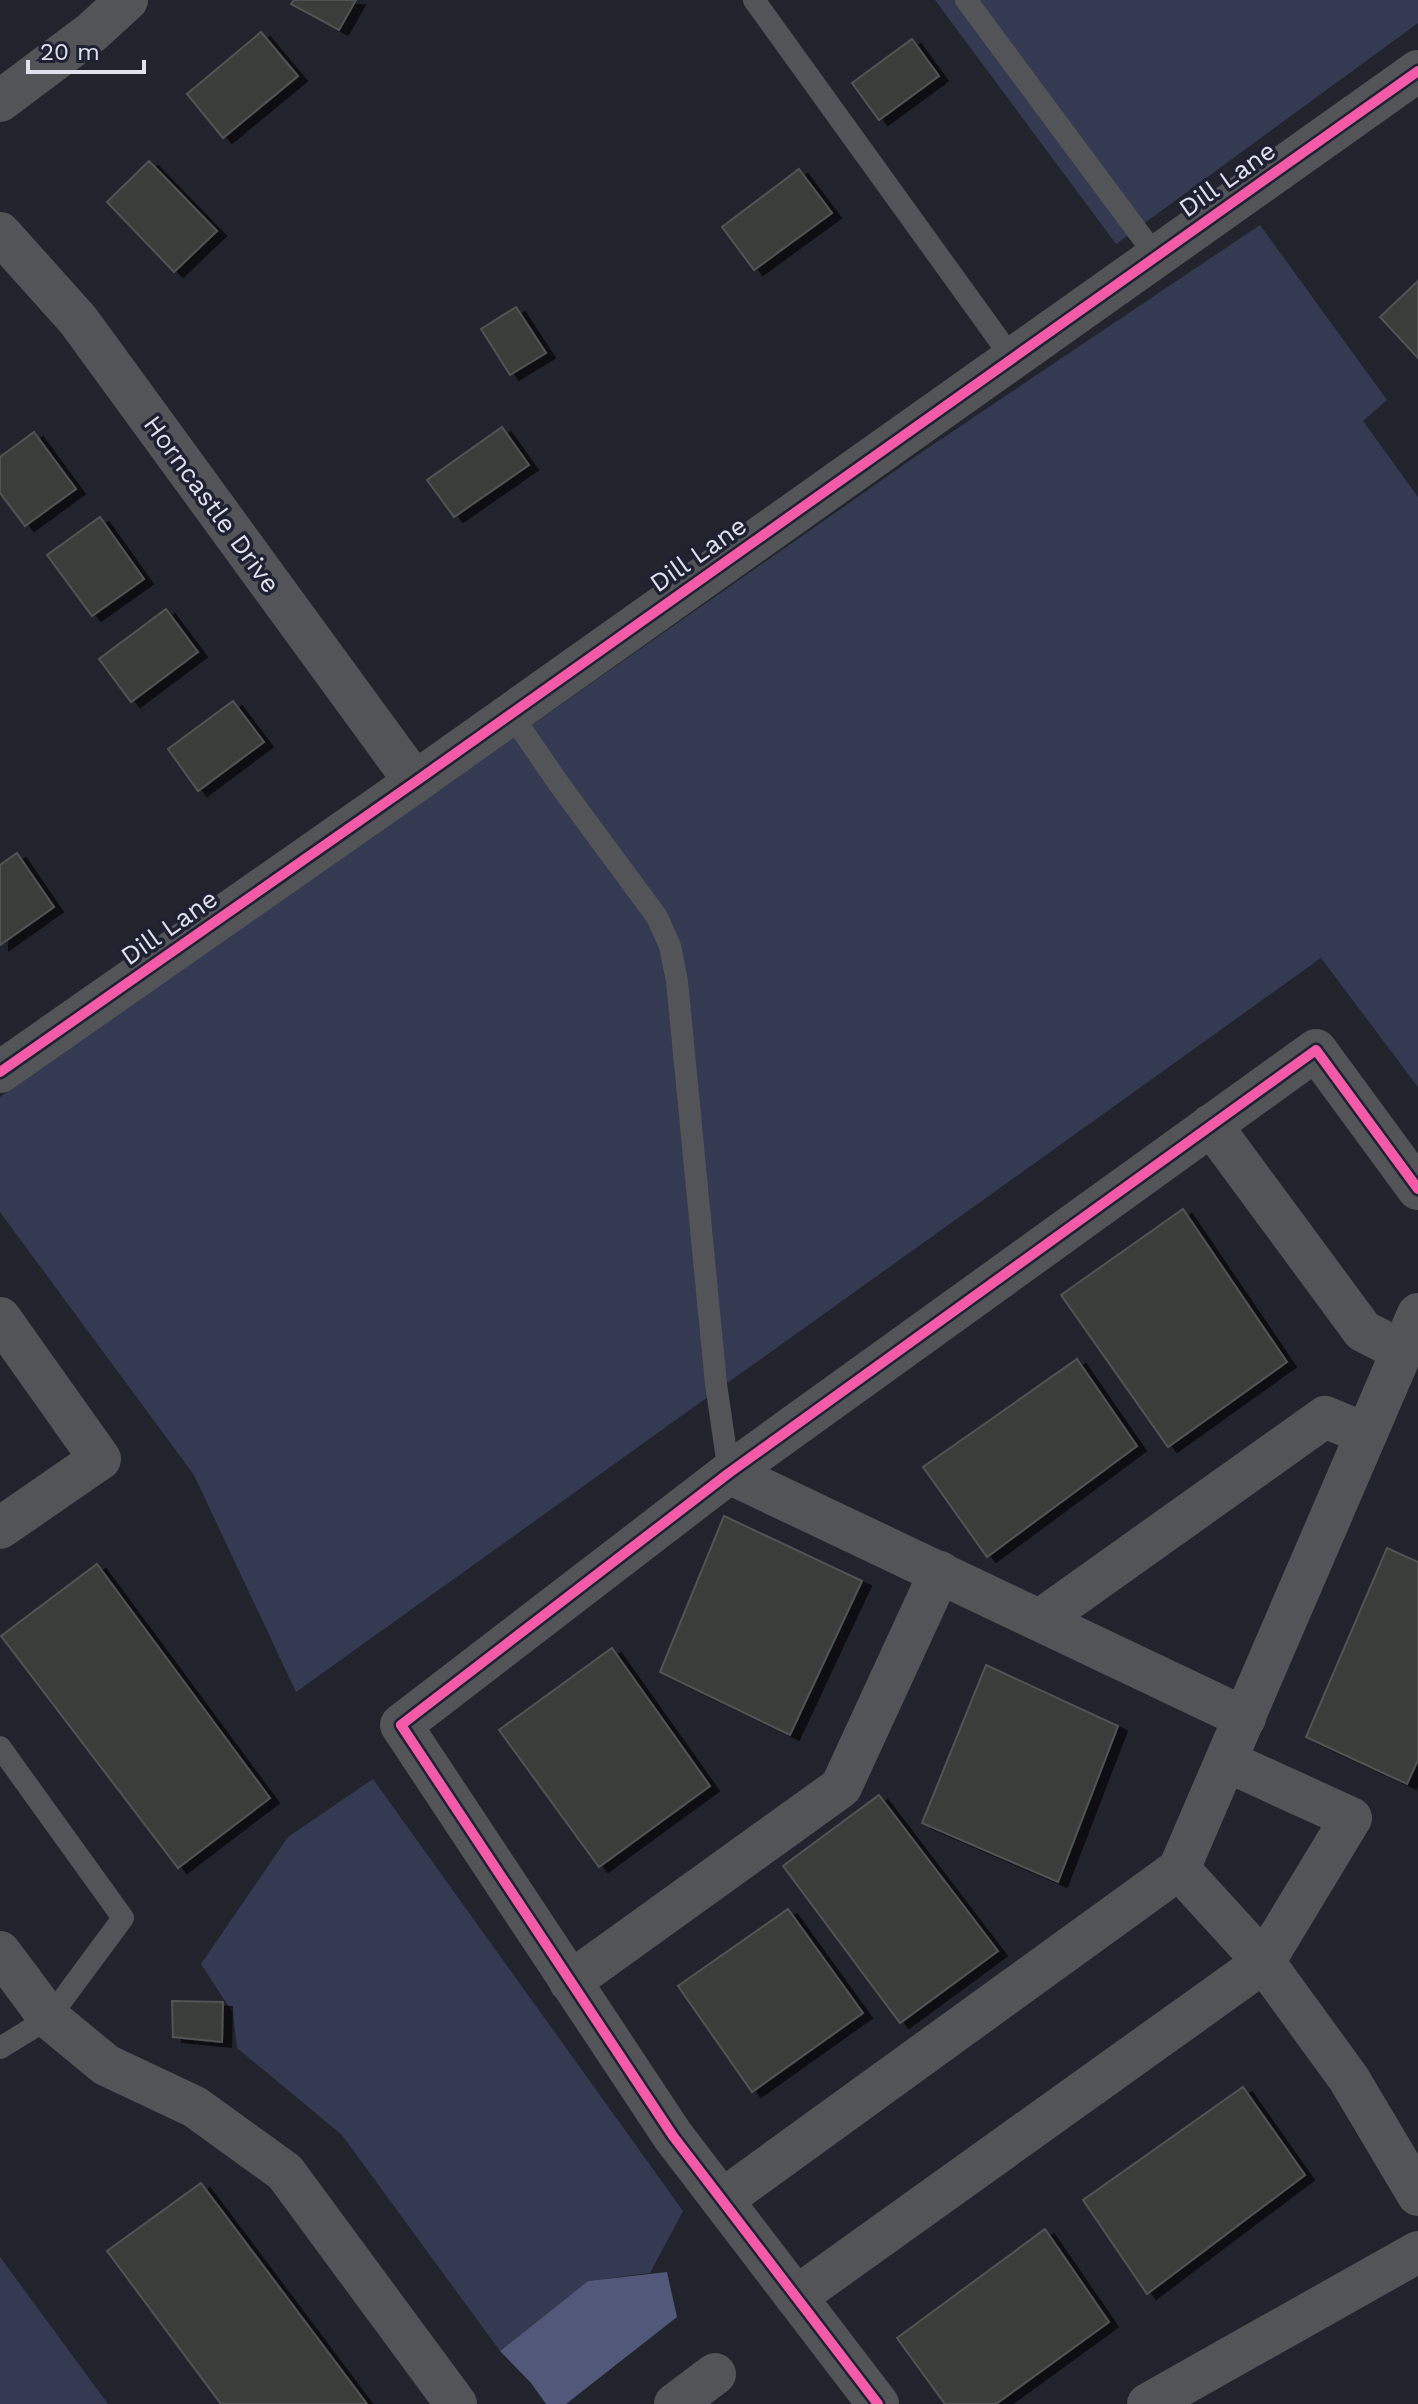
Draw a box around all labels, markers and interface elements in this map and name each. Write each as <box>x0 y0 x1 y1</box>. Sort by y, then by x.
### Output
scale bar <box>28 24 144 74</box>
text: 20 m <box>40 38 100 66</box>
street label: Dill Lane <box>1173 135 1281 223</box>
street label: Horncastle Drive <box>138 410 286 598</box>
street label: Dill Lane <box>644 510 752 598</box>
street label: Dill Lane <box>115 883 223 971</box>

